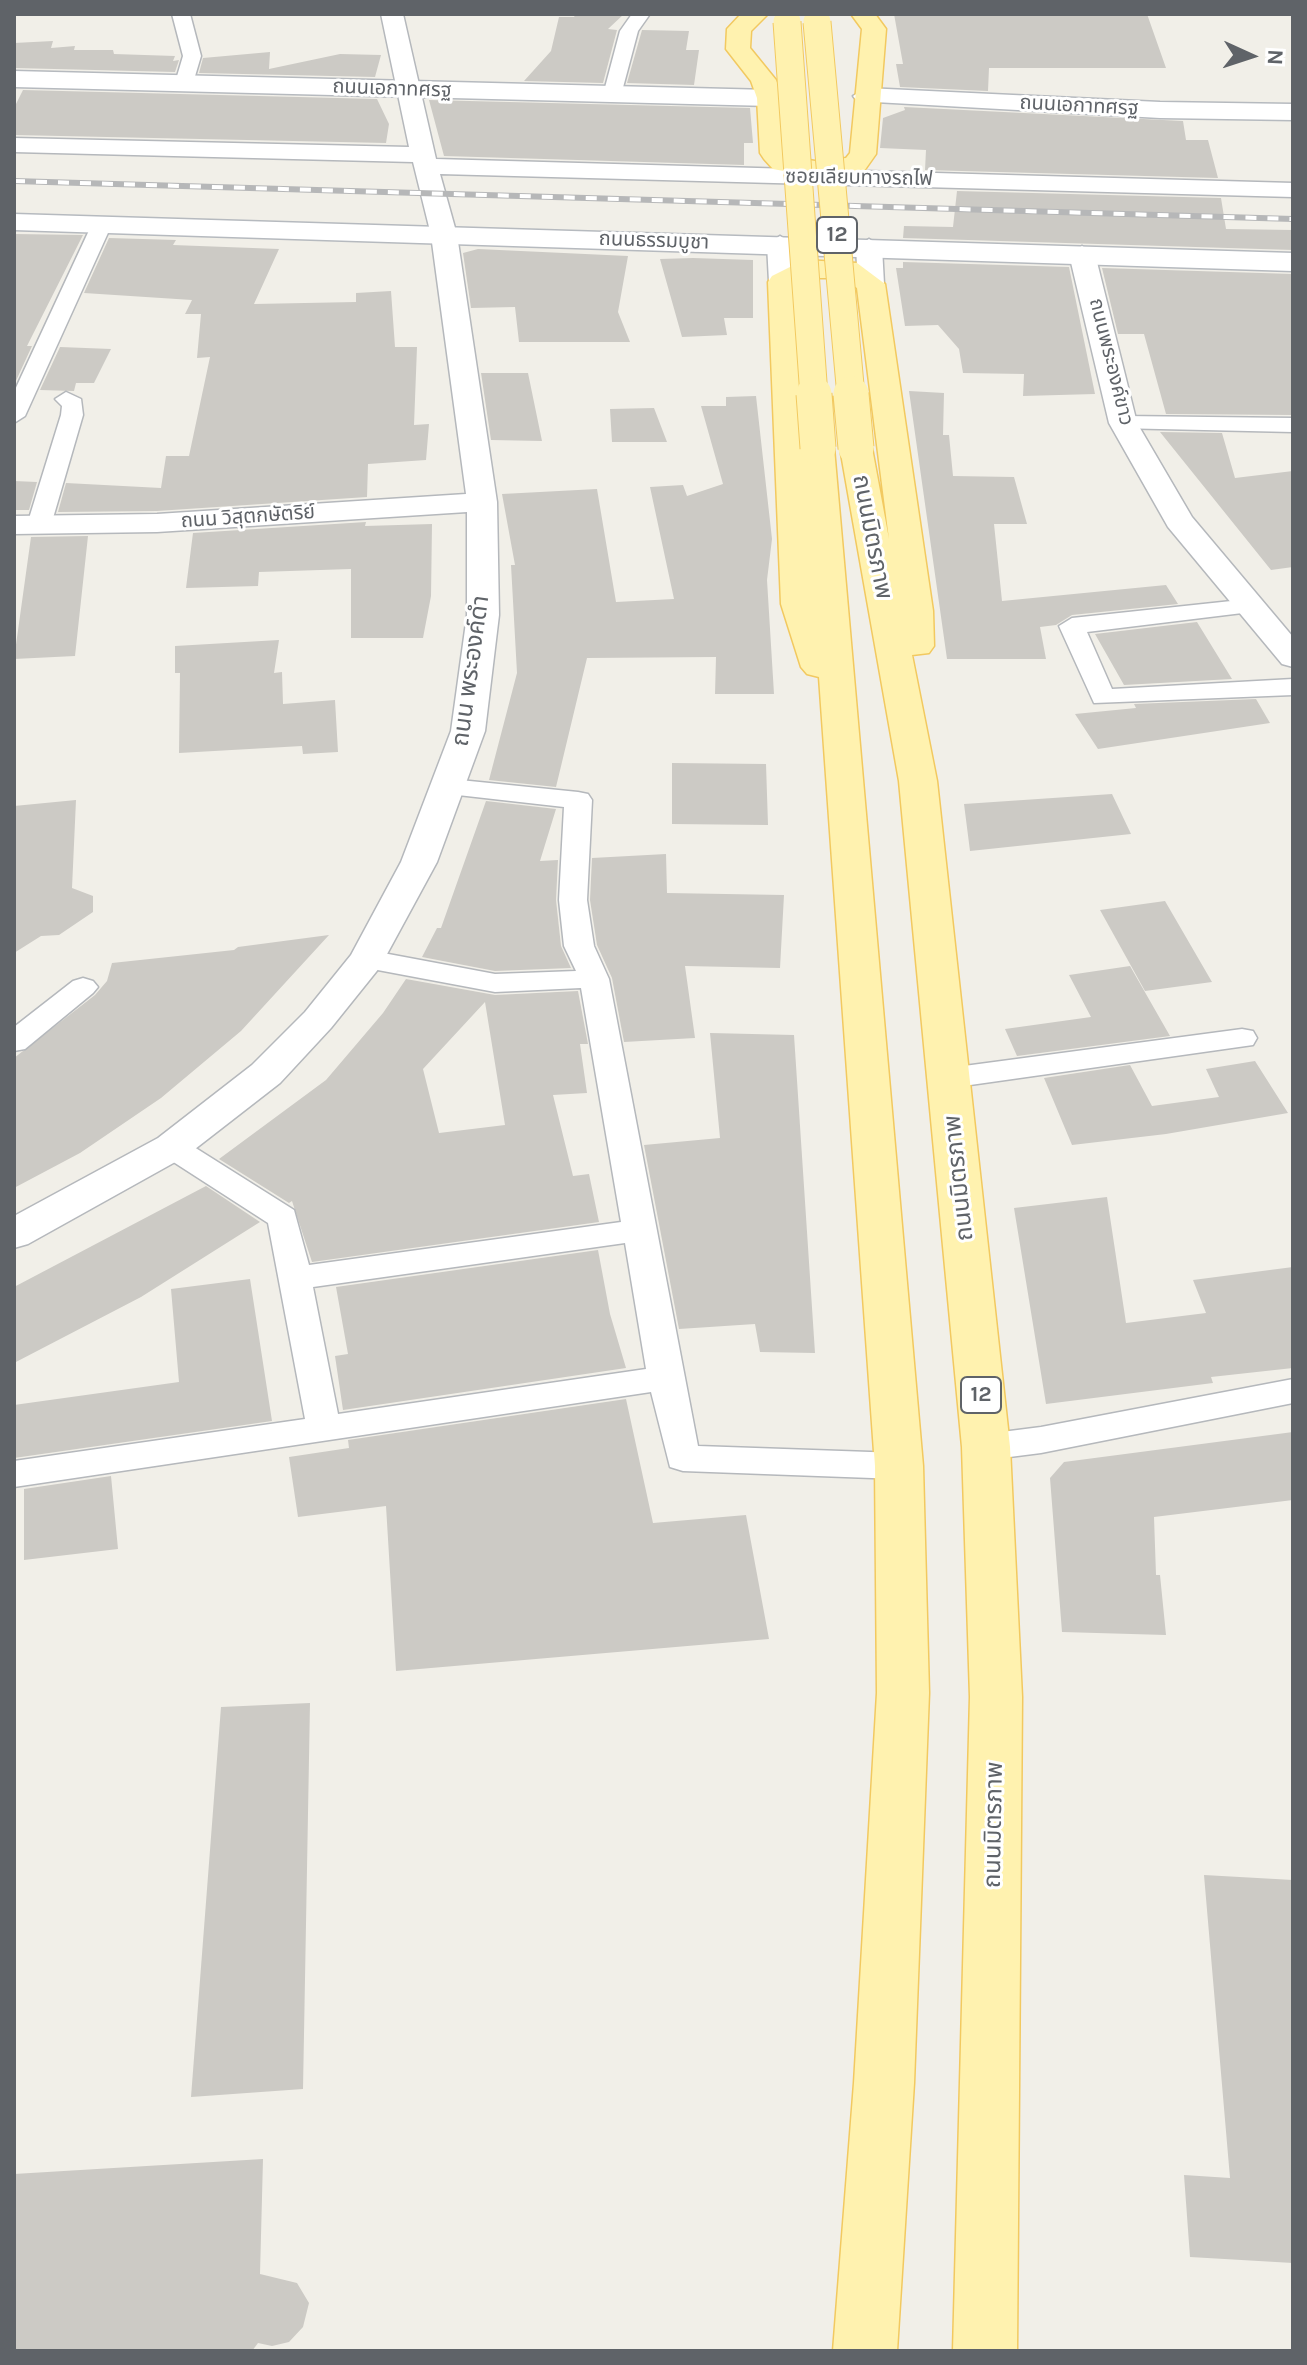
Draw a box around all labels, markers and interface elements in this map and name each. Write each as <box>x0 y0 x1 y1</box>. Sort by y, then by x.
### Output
north arrow <box>1211 16 1291 96</box>
text: N <box>1262 49 1288 66</box>
street label: ถนนเอกาทศรฐ <box>332 75 452 103</box>
street label: ถนนเอกาทศรฐ <box>1019 91 1139 121</box>
street label: ซอยเลียบทางรถไฟ <box>785 165 933 191</box>
road number: 12 <box>817 217 857 253</box>
street label: ถนนธรรมบูชา <box>598 227 710 255</box>
street label: ถนนพระองค์ขาว <box>1084 296 1138 428</box>
street label: ถนนมิตรภาพ <box>846 472 898 602</box>
street label: ถนน วิสุตกษัตริย์ <box>180 500 316 534</box>
street label: ถนน พระองค์ดำ <box>446 594 496 748</box>
street label: ถนนมิตรภาพ <box>938 1114 980 1242</box>
road number: 12 <box>961 1377 1001 1413</box>
street label: ถนนมิตรภาพ <box>978 1762 1010 1888</box>

